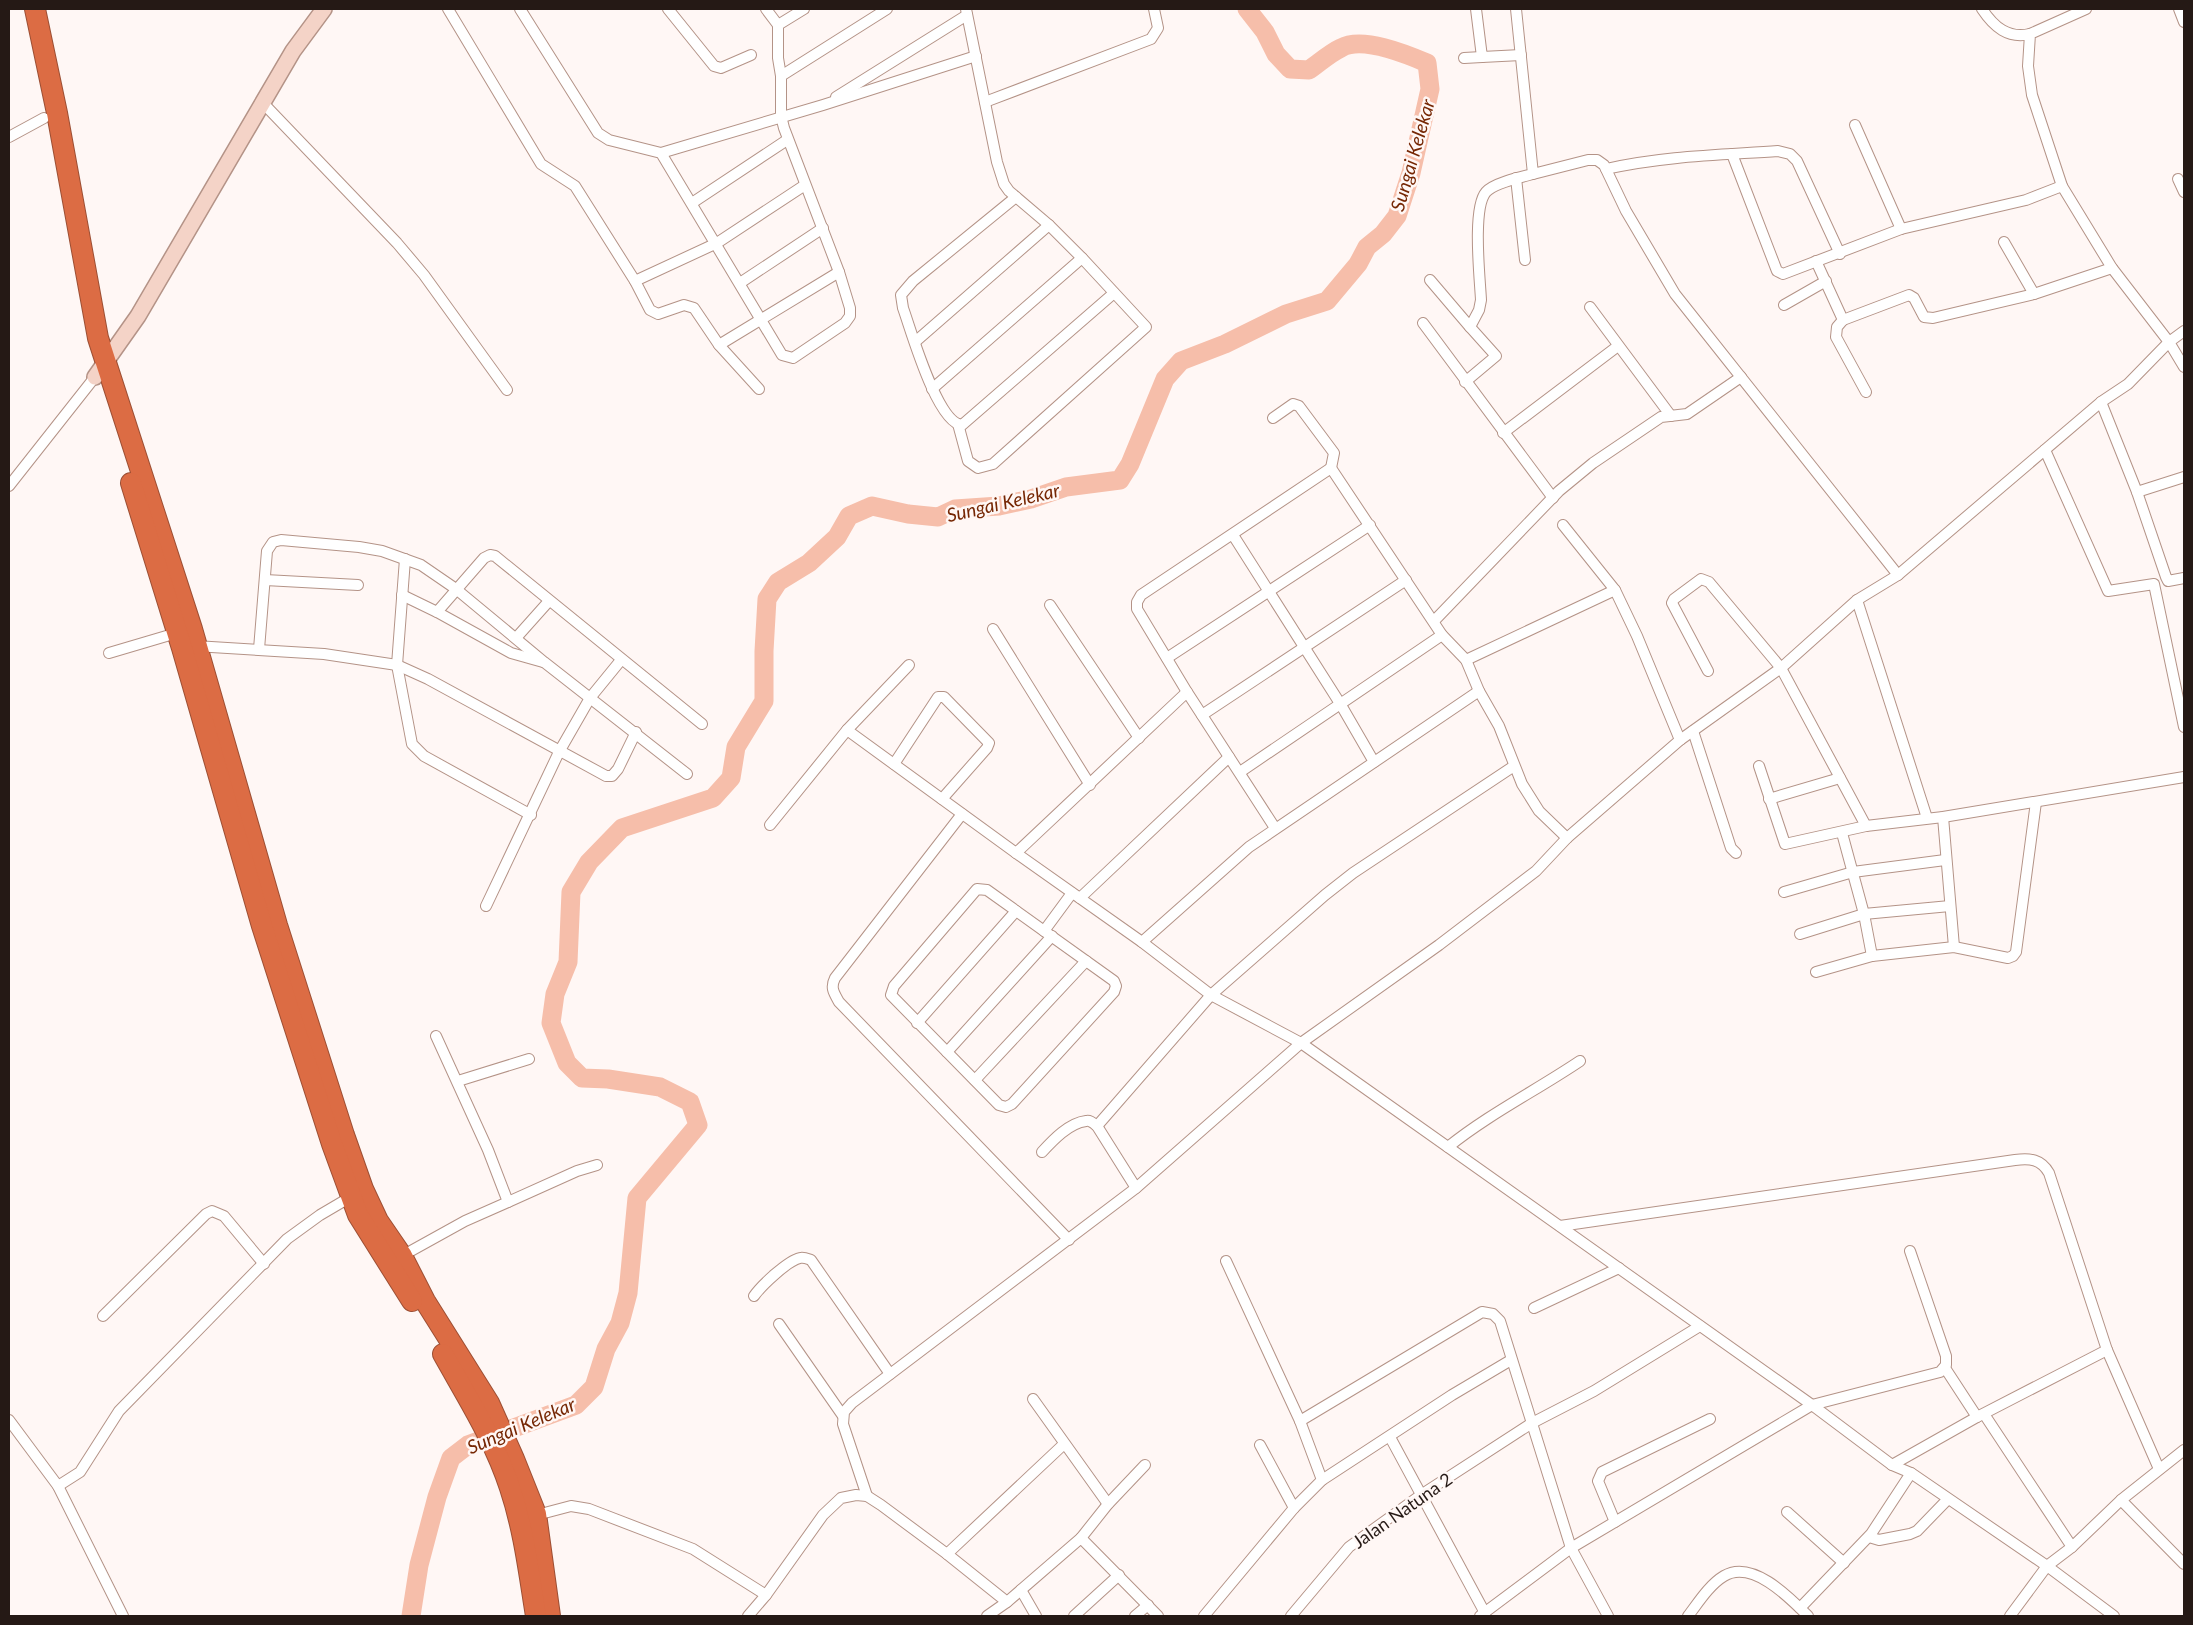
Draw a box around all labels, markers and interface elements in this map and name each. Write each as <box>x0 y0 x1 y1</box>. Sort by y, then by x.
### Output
water label: Sungai Kelekar <box>1385 96 1439 214</box>
water label: Sungai Kelekar <box>944 478 1062 526</box>
water label: Sungai Kelekar <box>463 1392 579 1458</box>
street label: Jalan Natuna 2 <box>1348 1467 1456 1553</box>

